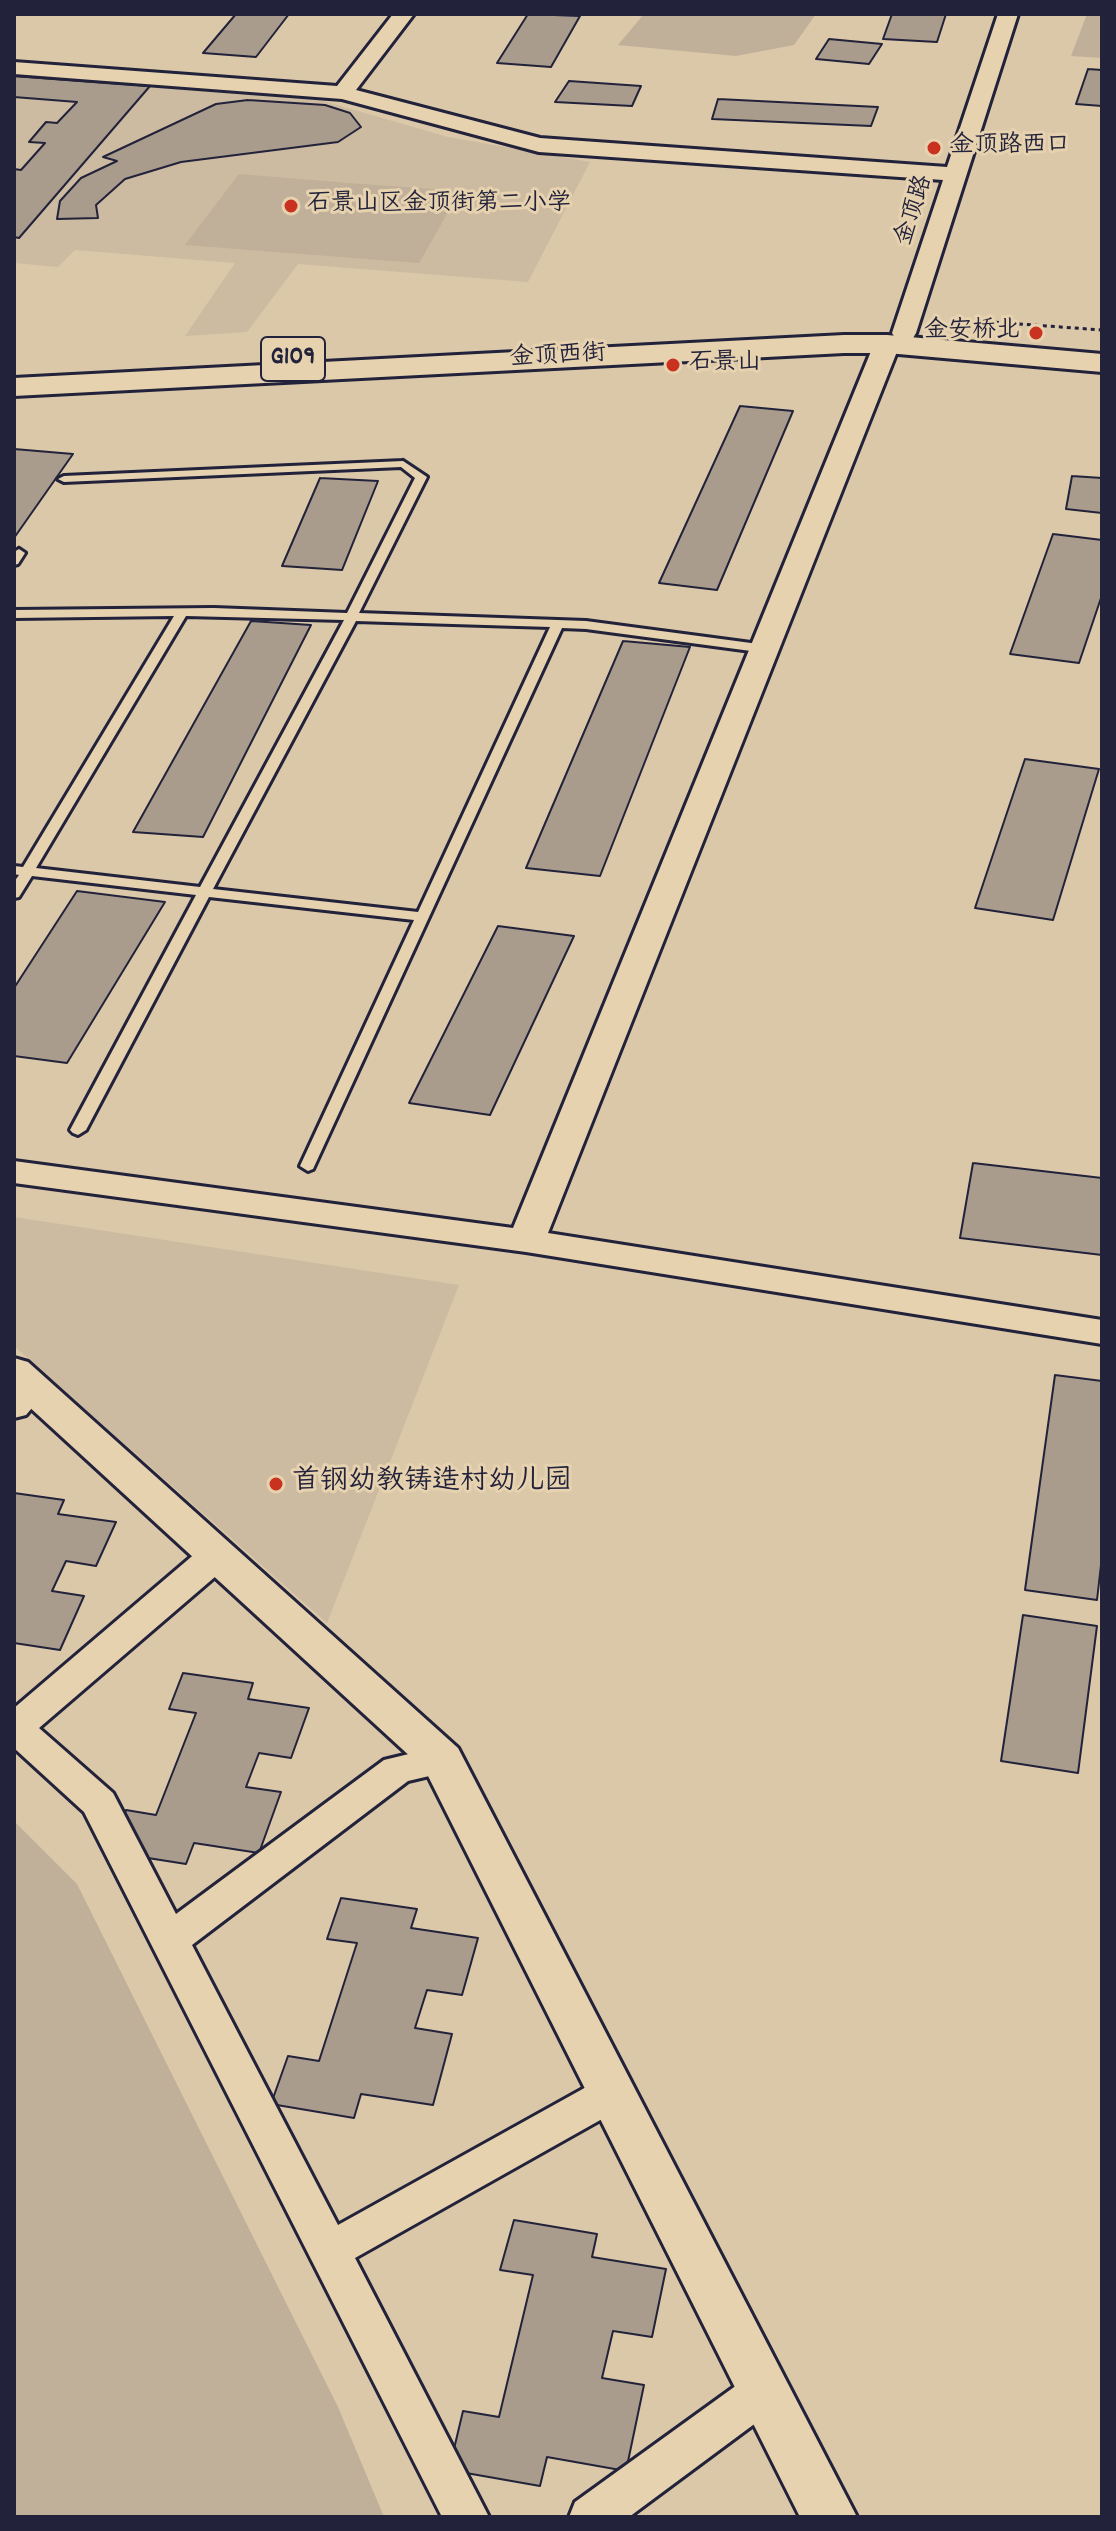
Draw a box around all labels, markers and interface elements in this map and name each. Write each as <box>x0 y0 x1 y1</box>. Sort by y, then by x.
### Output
place label: 金顶路西口 <box>950 134 1070 162</box>
marker: 金顶路西口 <box>925 139 943 157</box>
street label: 金顶路 <box>891 172 941 250</box>
place label: 石景山区金顶街第二小学 <box>307 192 571 220</box>
marker: 石景山区金顶街第二小学 <box>282 197 300 215</box>
place label: 金安桥北 <box>924 319 1020 347</box>
marker: 金安桥北 <box>1027 324 1045 342</box>
road number: G109 <box>261 337 325 381</box>
street label: 金顶西街 <box>509 341 607 375</box>
place label: 石景山 <box>689 351 761 379</box>
marker: 石景山 <box>664 356 682 374</box>
place label: 首钢幼教铸造村幼儿园 <box>292 1467 572 1501</box>
marker: 首钢幼教铸造村幼儿园 <box>267 1475 285 1493</box>

